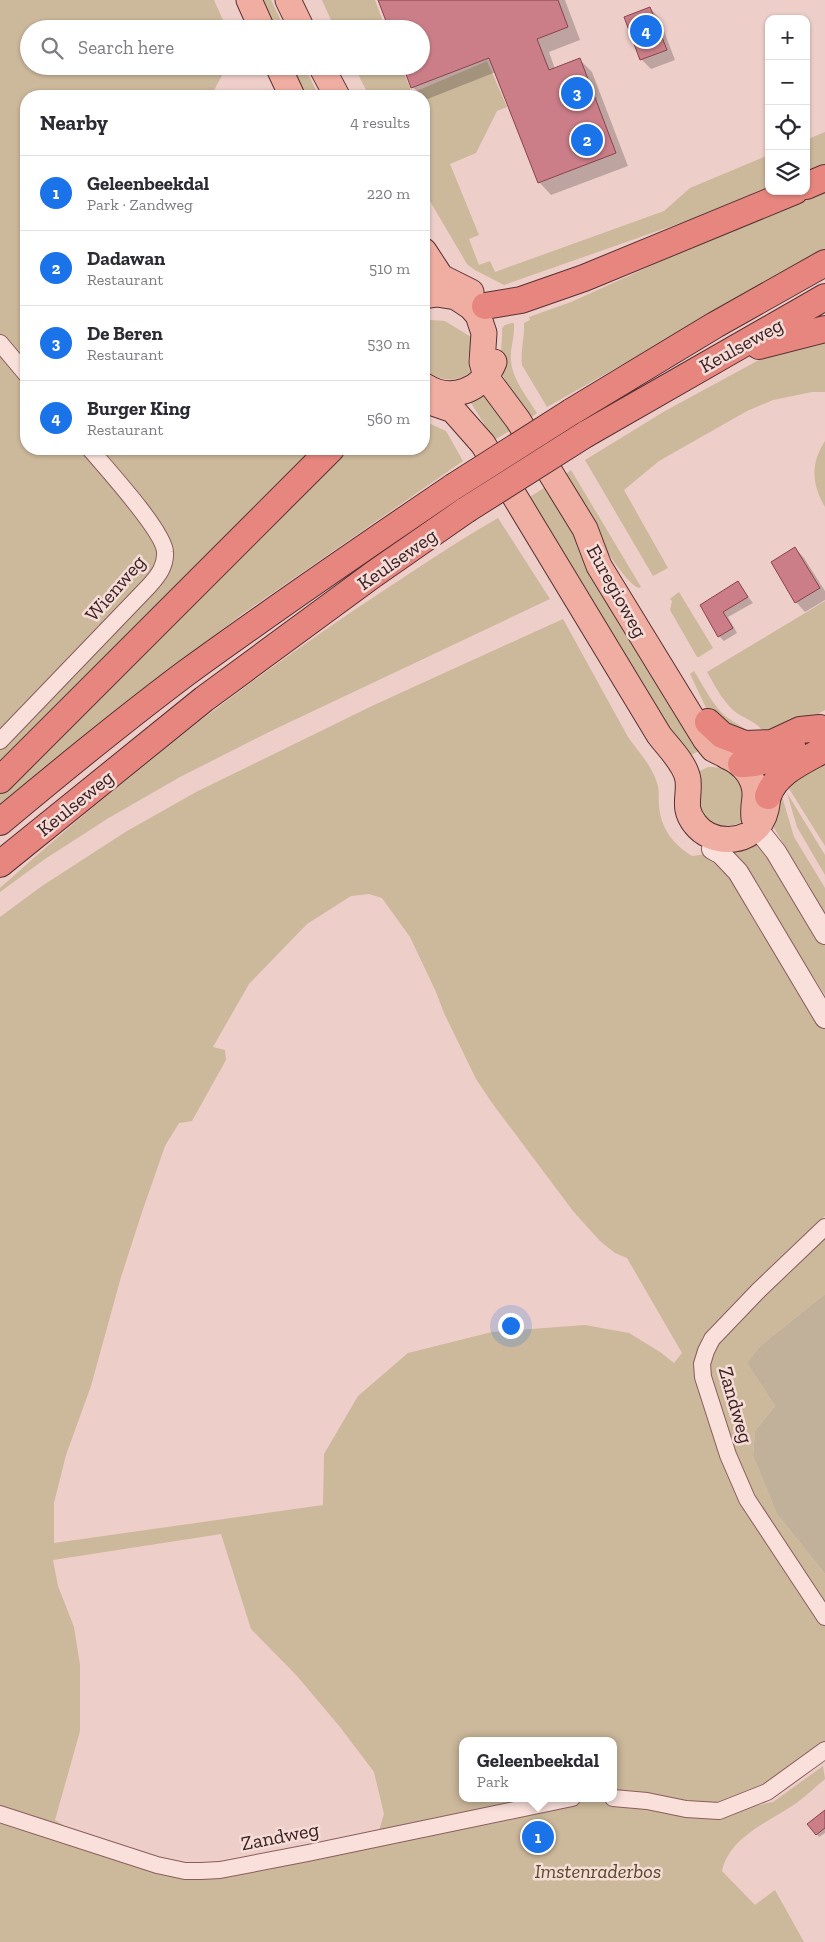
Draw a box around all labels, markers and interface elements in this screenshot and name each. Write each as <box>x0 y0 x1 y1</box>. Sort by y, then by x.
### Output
pin: 4 <box>630 12 662 50</box>
map controls <box>765 15 810 195</box>
button: + <box>765 15 810 60</box>
search box <box>20 20 430 75</box>
icon: search <box>38 34 66 62</box>
text: Search here <box>78 36 174 59</box>
button: − <box>765 60 810 105</box>
pin: 3 <box>561 74 593 112</box>
button: locate <box>765 105 810 150</box>
text: Nearby <box>40 110 108 135</box>
text: 4 results <box>350 113 410 132</box>
pin: 2 <box>571 121 603 159</box>
button: layers <box>765 150 810 195</box>
text: Geleenbeekdal <box>87 172 209 195</box>
text: 1 <box>53 184 59 203</box>
text: 220 m <box>367 184 410 203</box>
text: Park · Zandweg <box>87 195 193 214</box>
text: Dadawan <box>87 247 165 270</box>
text: 2 <box>52 259 60 278</box>
text: 510 m <box>369 259 410 278</box>
text: Restaurant <box>87 270 163 289</box>
street label: Keulseweg <box>695 312 787 378</box>
text: De Beren <box>87 322 163 345</box>
text: 3 <box>52 334 60 353</box>
text: 530 m <box>367 334 410 353</box>
text: Restaurant <box>87 345 163 364</box>
text: Burger King <box>87 397 190 420</box>
text: 4 <box>51 409 61 428</box>
text: 560 m <box>367 409 410 428</box>
text: Restaurant <box>87 420 163 439</box>
street label: Keulseweg <box>353 523 442 595</box>
street label: Euregioweg <box>582 540 652 642</box>
street label: Wienweg <box>80 550 150 626</box>
street label: Keulseweg <box>32 765 118 841</box>
your location <box>498 1313 524 1339</box>
street label: Zandweg <box>714 1364 758 1446</box>
popup <box>459 1737 617 1802</box>
text: Geleenbeekdal <box>477 1749 599 1772</box>
text: Park <box>477 1772 509 1791</box>
street label: Zandweg <box>239 1817 321 1855</box>
pin: 1 <box>522 1818 554 1856</box>
park label: Imstenraderbos <box>535 1859 661 1883</box>

